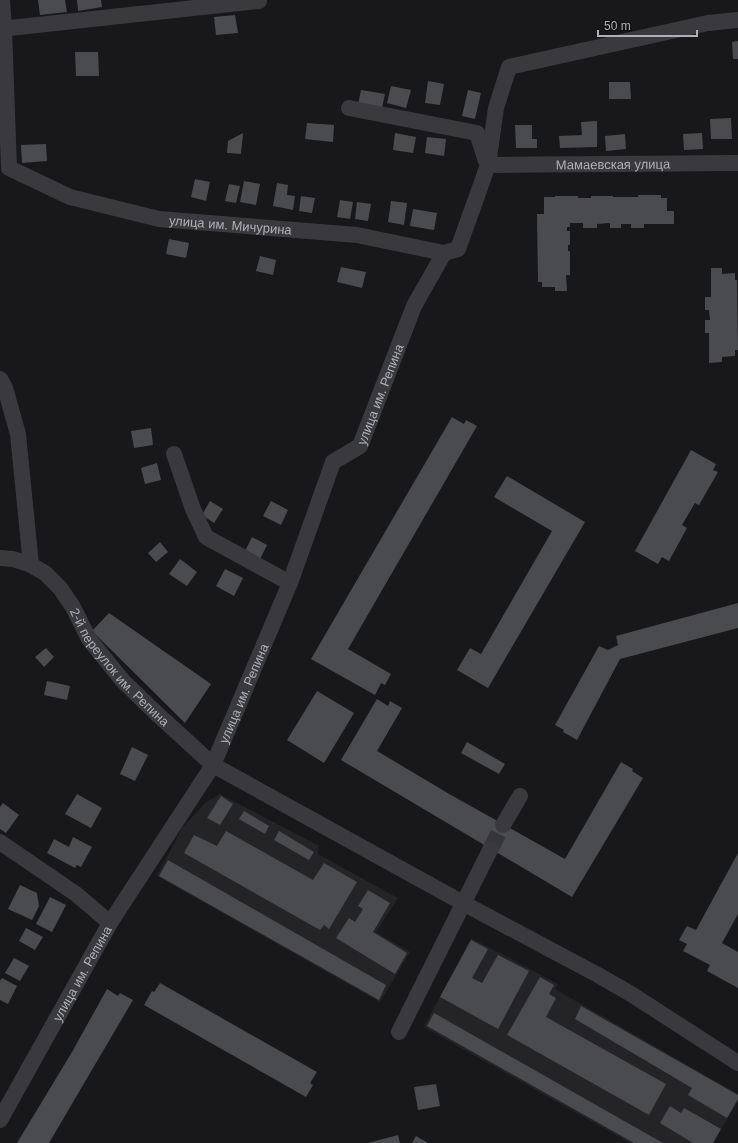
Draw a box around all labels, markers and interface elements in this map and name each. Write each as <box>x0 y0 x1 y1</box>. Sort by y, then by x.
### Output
scale bar <box>598 12 697 38</box>
text: 50 m <box>604 19 631 33</box>
street label: Мамаевская улица <box>556 157 671 172</box>
street label: улица им. Мичурина <box>168 213 293 238</box>
street label: улица им. Репина <box>354 341 407 447</box>
street label: 2-й переулок им. Репина <box>67 606 173 730</box>
street label: улица им. Репина <box>216 641 272 746</box>
street label: улица им. Репина <box>50 923 115 1024</box>

